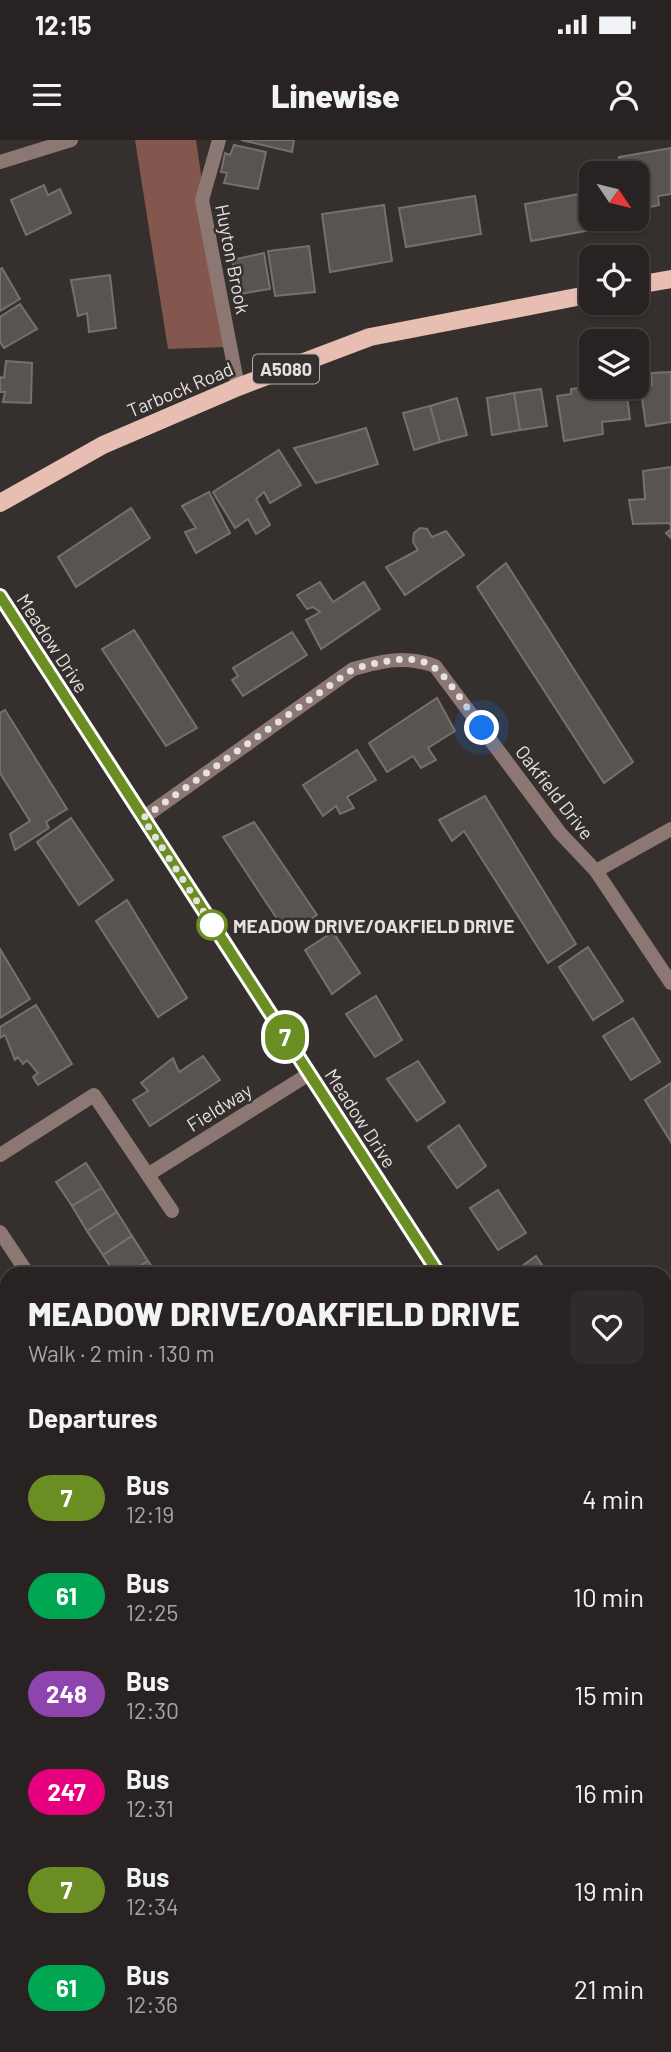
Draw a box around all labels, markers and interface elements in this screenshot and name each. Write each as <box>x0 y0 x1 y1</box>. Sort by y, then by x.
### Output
text: 12:15 <box>35 9 91 40</box>
icon: menu <box>28 76 66 114</box>
text: Linewise <box>271 76 400 114</box>
icon: person <box>605 76 643 114</box>
north arrow <box>579 161 649 231</box>
map controls <box>579 161 649 399</box>
street label: Huyton Brook <box>211 202 255 316</box>
button: locate <box>579 245 649 315</box>
button: layers <box>579 329 649 399</box>
road number: A5080 <box>253 354 319 384</box>
street label: Tarbock Road <box>124 356 236 422</box>
street label: Meadow Drive <box>12 589 94 697</box>
your location <box>464 710 499 745</box>
street label: Oakfield Drive <box>511 740 599 844</box>
marker: MEADOW DRIVE/OAKFIELD DRIVE <box>197 910 227 940</box>
place label: MEADOW DRIVE/OAKFIELD DRIVE <box>233 914 514 937</box>
line badge: 7 <box>262 1014 308 1060</box>
text: 7 <box>279 1022 291 1051</box>
street label: Meadow Drive <box>320 1064 402 1172</box>
street label: Fieldway <box>182 1078 256 1136</box>
button: heart <box>570 1290 644 1364</box>
text: MEADOW DRIVE/OAKFIELD DRIVE <box>28 1293 520 1333</box>
text: Walk · 2 min · 130 m <box>28 1339 214 1367</box>
text: Departures <box>28 1402 158 1433</box>
text: Bus <box>126 1469 169 1500</box>
text: 7 <box>61 1483 72 1512</box>
text: 4 min <box>582 1483 644 1514</box>
text: 12:19 <box>126 1500 174 1528</box>
text: Bus <box>126 1567 169 1598</box>
text: 61 <box>56 1581 77 1610</box>
text: 10 min <box>573 1581 644 1612</box>
text: 12:25 <box>126 1598 178 1626</box>
text: Bus <box>126 1665 169 1696</box>
text: 248 <box>46 1679 87 1708</box>
text: 15 min <box>574 1679 644 1710</box>
text: 12:30 <box>126 1696 179 1724</box>
text: Bus <box>126 1763 169 1794</box>
text: 247 <box>47 1777 86 1806</box>
text: 16 min <box>574 1777 644 1808</box>
text: 12:31 <box>126 1794 174 1822</box>
text: Bus <box>126 1861 169 1892</box>
text: 7 <box>61 1875 72 1904</box>
text: 19 min <box>574 1875 644 1906</box>
text: 12:34 <box>126 1892 179 1920</box>
text: Bus <box>126 1959 169 1990</box>
text: 61 <box>56 1973 77 2002</box>
text: 21 min <box>574 1973 644 2004</box>
text: 12:36 <box>126 1990 178 2018</box>

